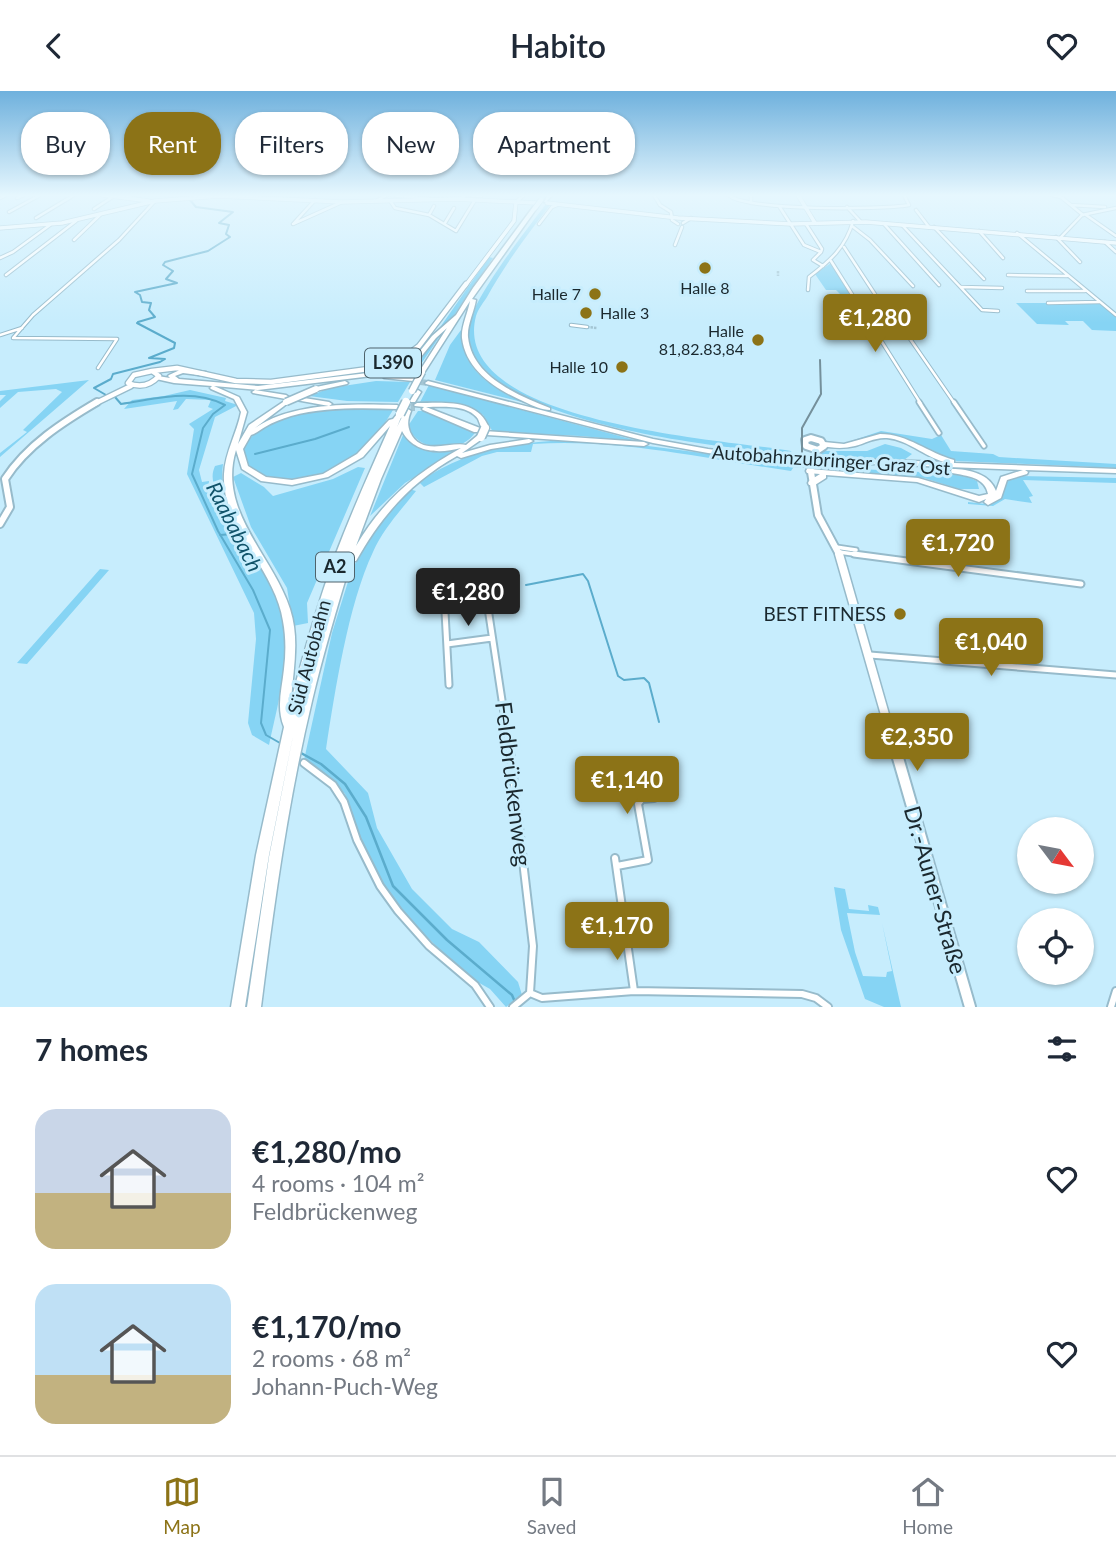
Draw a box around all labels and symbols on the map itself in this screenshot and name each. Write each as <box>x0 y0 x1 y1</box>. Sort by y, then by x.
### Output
marker: Halle 8 <box>697 260 713 276</box>
place label: Halle 8 <box>680 278 730 297</box>
place label: Halle 7 <box>532 284 581 303</box>
marker: Halle 7 <box>587 286 603 302</box>
pin: €1,280 <box>818 295 932 354</box>
place label: Halle 3 <box>600 303 649 322</box>
marker: Halle 3 <box>578 305 594 321</box>
place label: Halle 81,82.83,84 <box>659 321 744 358</box>
marker: Halle 81,82.83,84 <box>750 332 766 348</box>
road number: L390 <box>365 349 421 377</box>
place label: Halle 10 <box>549 357 608 376</box>
marker: Halle 10 <box>614 359 630 375</box>
street label: Autobahnzubringer Graz Ost <box>711 440 951 479</box>
water label: Raababach <box>202 477 269 575</box>
pin: €1,720 <box>901 519 1015 579</box>
road number: A2 <box>316 553 354 581</box>
pin: €1,280 <box>411 568 525 628</box>
street label: Süd Autobahn <box>282 597 335 717</box>
place label: BEST FITNESS <box>764 602 886 625</box>
marker: BEST FITNESS <box>892 606 908 622</box>
pin: €1,040 <box>934 619 1048 678</box>
street label: Feldbrückenweg <box>490 700 538 868</box>
pin: €2,350 <box>860 713 974 773</box>
pin: €1,140 <box>570 757 684 816</box>
street label: Dr.-Auner-Straße <box>899 802 973 977</box>
north arrow <box>1017 817 1094 894</box>
pin: €1,170 <box>560 903 674 962</box>

